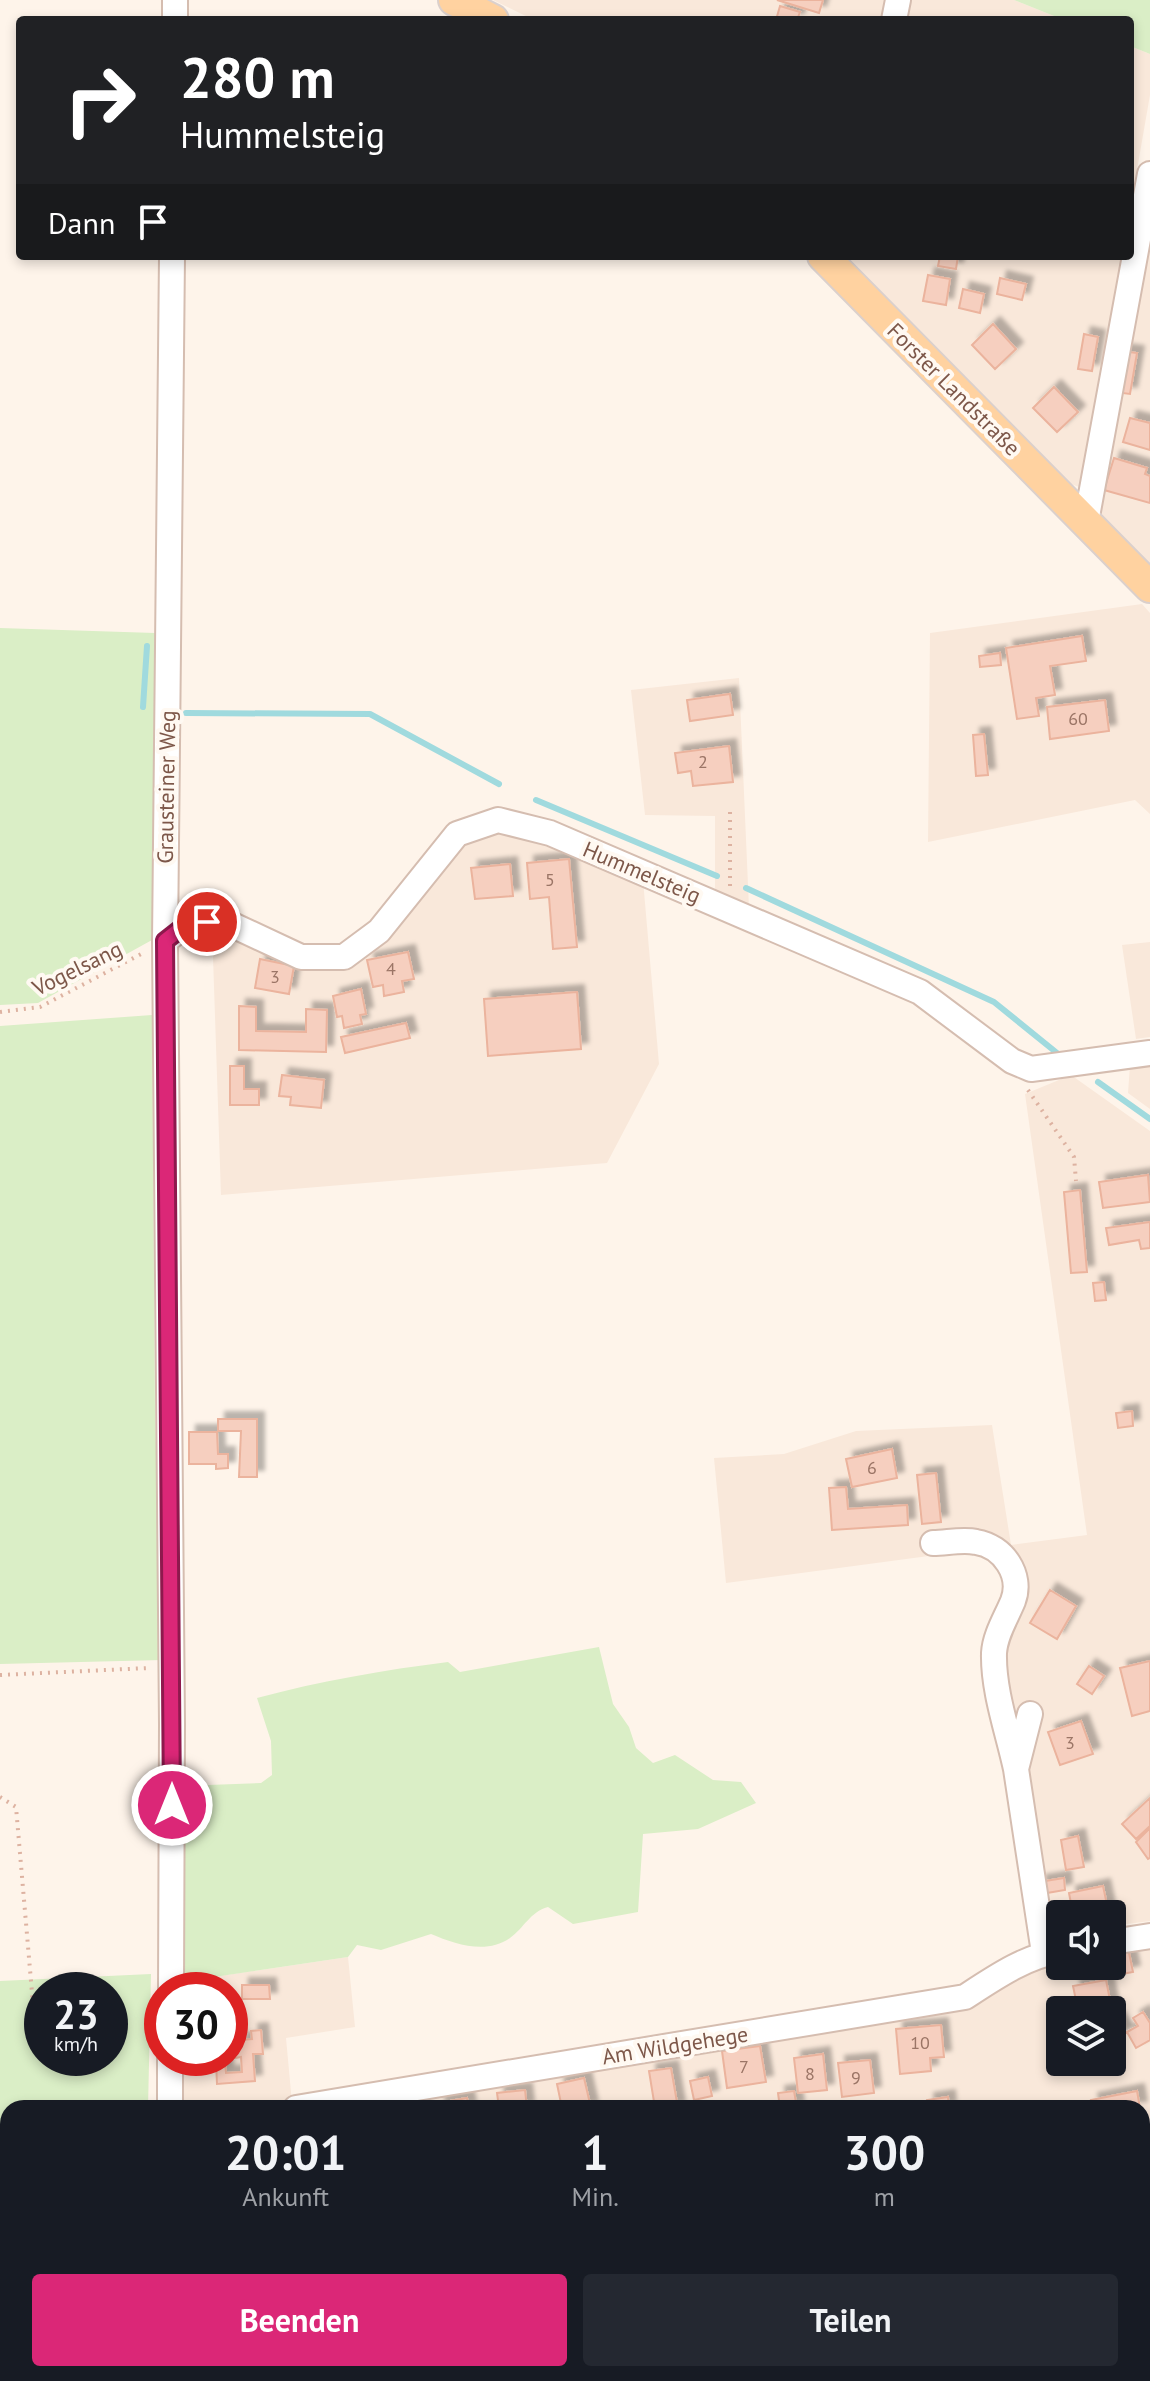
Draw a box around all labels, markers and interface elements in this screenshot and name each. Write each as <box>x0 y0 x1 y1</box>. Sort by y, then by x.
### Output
text: 280 m <box>180 41 335 113</box>
icon: right <box>48 48 152 152</box>
text: Hummelsteig <box>180 111 385 158</box>
icon: arrive <box>131 200 175 244</box>
text: Dann <box>48 203 115 242</box>
street label: Forster Landstraße <box>882 317 1026 461</box>
house number: 60 <box>1068 707 1088 730</box>
street label: Grausteiner Weg <box>151 710 181 864</box>
house number: 2 <box>698 750 708 773</box>
street label: Hummelsteig <box>579 835 705 909</box>
house number: 5 <box>545 868 555 891</box>
pin <box>173 888 241 956</box>
icon: arrive <box>185 900 229 944</box>
street label: Vogelsang <box>27 934 126 1002</box>
house number: 4 <box>386 957 396 980</box>
house number: 3 <box>270 965 280 988</box>
house number: 6 <box>867 1456 877 1479</box>
house number: 3 <box>1065 1731 1075 1754</box>
position arrow <box>130 1763 214 1847</box>
map controls <box>1046 1900 1126 2076</box>
button: sound <box>1046 1900 1126 1980</box>
speed limit sign: 30 <box>144 1972 248 2076</box>
text: 23 <box>53 1988 99 2040</box>
button: layers <box>1046 1996 1126 2076</box>
street label: Am Wildgehege <box>600 2020 750 2070</box>
text: km/h <box>54 2031 98 2057</box>
house number: 10 <box>910 2031 930 2054</box>
house number: 7 <box>739 2055 749 2078</box>
house number: 8 <box>805 2062 815 2085</box>
house number: 9 <box>851 2066 861 2089</box>
text: 20:01 <box>225 2121 347 2183</box>
text: 1 <box>581 2121 609 2183</box>
text: 300 <box>844 2121 925 2183</box>
text: Ankunft <box>242 2180 329 2213</box>
text: Min. <box>571 2180 619 2213</box>
text: m <box>874 2180 895 2213</box>
button: Beenden <box>32 2274 567 2366</box>
button: Teilen <box>583 2274 1118 2366</box>

